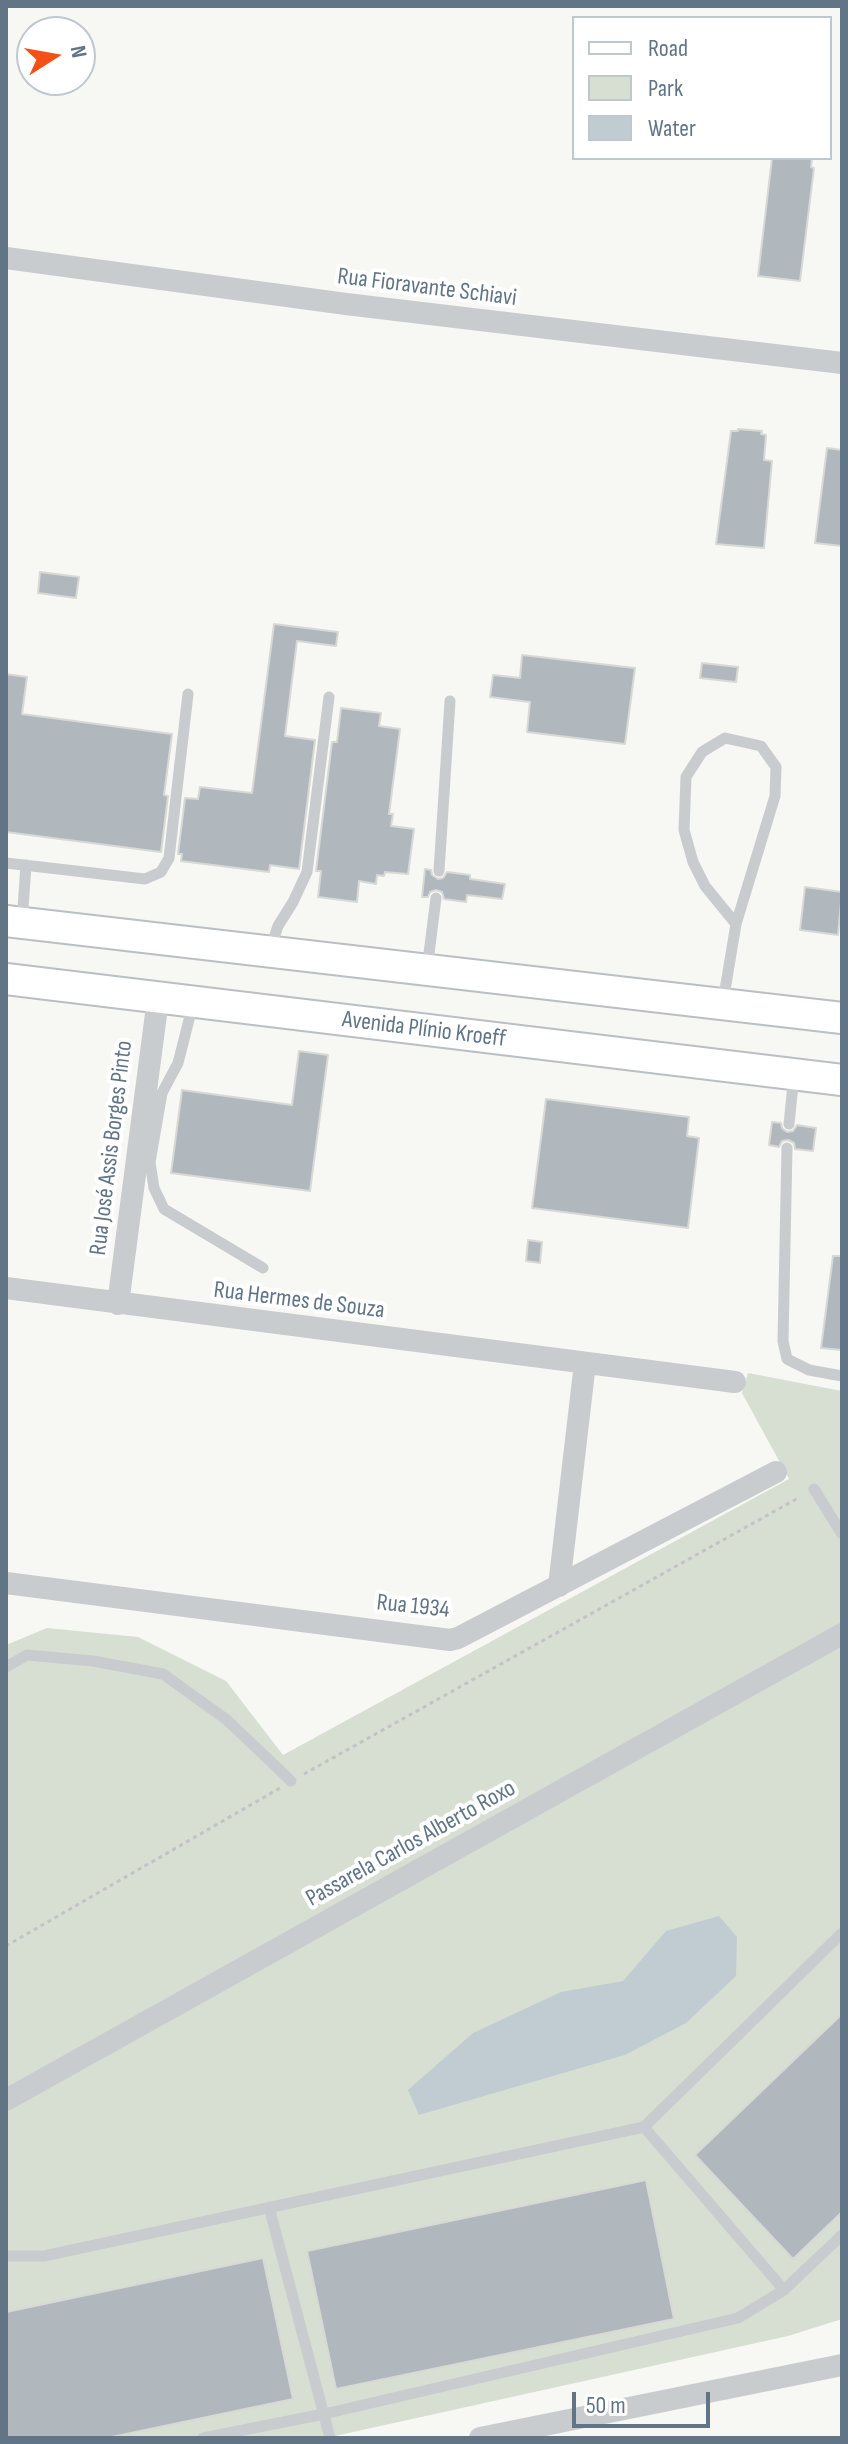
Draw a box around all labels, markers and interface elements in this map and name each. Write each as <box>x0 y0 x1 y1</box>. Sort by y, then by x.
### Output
north arrow <box>16 16 96 96</box>
legend <box>572 16 832 160</box>
text: Road <box>648 34 688 63</box>
text: N <box>64 43 92 60</box>
text: Park <box>648 74 683 103</box>
text: Water <box>648 114 696 143</box>
street label: Rua Fioravante Schiavi <box>336 263 518 313</box>
street label: Avenida Plínio Kroeff <box>341 1006 507 1054</box>
street label: Rua José Assis Borges Pinto <box>85 1039 139 1257</box>
street label: Rua Hermes de Souza <box>212 1276 386 1326</box>
street label: Rua 1934 <box>375 1589 451 1625</box>
street label: Passarela Carlos Alberto Roxo <box>301 1774 521 1914</box>
scale bar <box>576 2376 714 2426</box>
text: 50 m <box>586 2391 626 2420</box>

